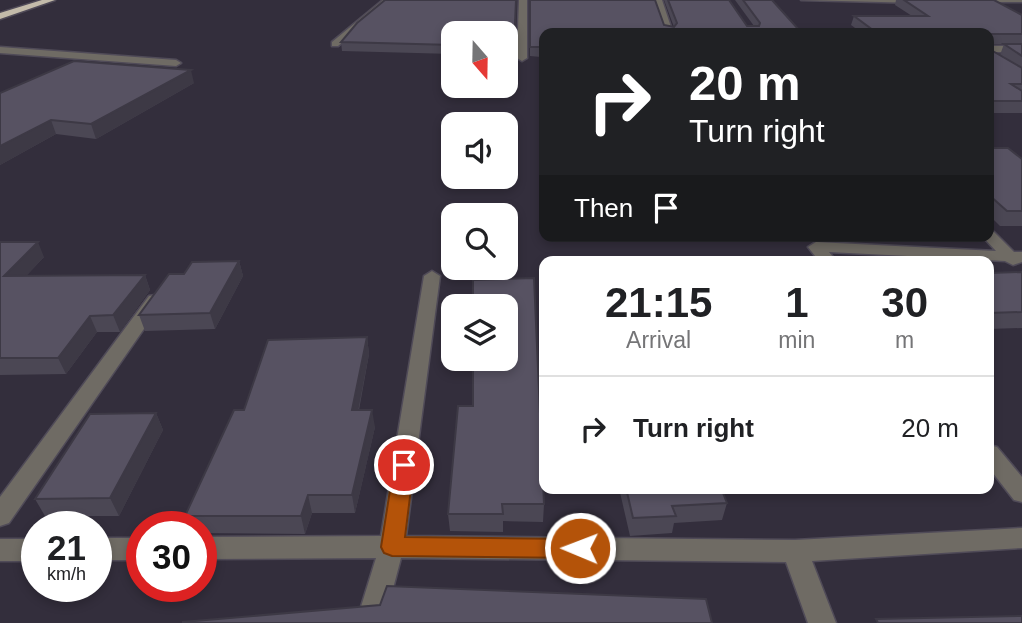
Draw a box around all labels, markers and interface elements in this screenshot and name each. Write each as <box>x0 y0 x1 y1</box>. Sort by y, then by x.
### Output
north arrow <box>441 21 518 98</box>
map controls <box>441 21 518 371</box>
icon: right <box>574 56 665 147</box>
text: 20 m <box>689 56 801 110</box>
button: sound <box>441 112 518 189</box>
text: Turn right <box>689 113 825 149</box>
icon: arrive <box>647 189 685 227</box>
text: Then <box>574 193 633 223</box>
button: search <box>441 203 518 280</box>
text: 21:15 <box>605 279 712 326</box>
text: 1 <box>785 279 809 326</box>
text: 30 <box>881 279 928 326</box>
button: layers <box>441 294 518 371</box>
text: Arrival <box>626 327 691 353</box>
text: min <box>778 327 815 353</box>
text: m <box>895 327 914 353</box>
icon: right <box>574 410 612 448</box>
text: Turn right <box>633 413 754 443</box>
text: 20 m <box>901 413 959 443</box>
pin <box>374 435 434 495</box>
icon: arrive <box>385 446 423 484</box>
speed limit sign: 30 <box>126 511 217 602</box>
position arrow <box>543 511 617 585</box>
text: 21 <box>47 528 86 567</box>
text: km/h <box>47 564 86 584</box>

